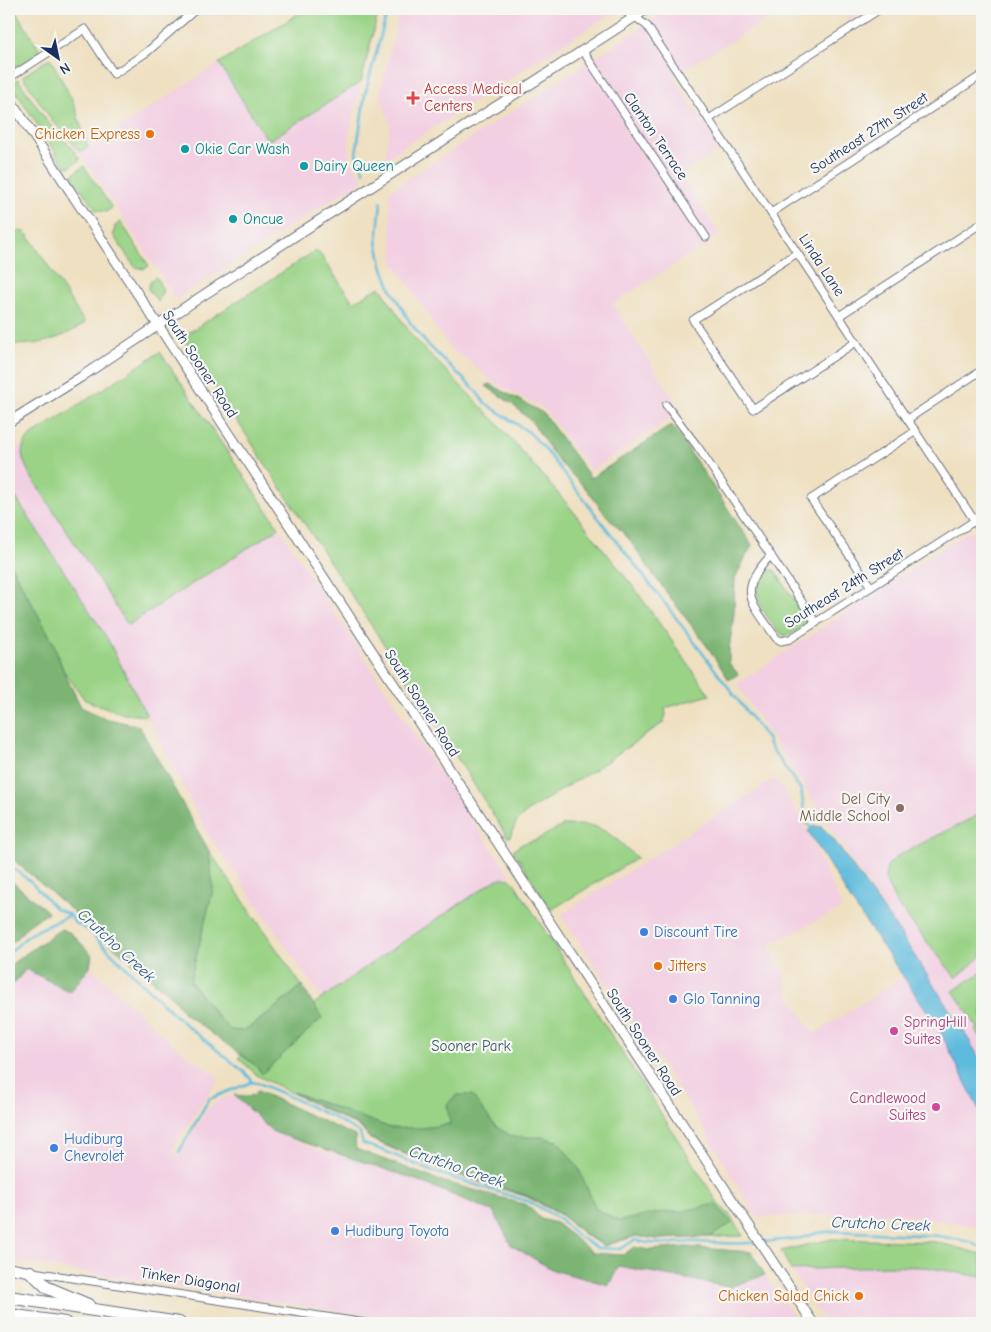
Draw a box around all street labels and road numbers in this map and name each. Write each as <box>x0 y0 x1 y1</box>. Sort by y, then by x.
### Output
street label: Southeast 27th Street <box>807 88 932 178</box>
street label: Clanton Terrace <box>620 89 692 184</box>
street label: Linda Lane <box>795 230 849 300</box>
street label: South Sooner Road <box>159 307 241 421</box>
street label: Southeast 24th Street <box>781 544 907 632</box>
street label: South Sooner Road <box>381 646 463 760</box>
street label: South Sooner Road <box>603 985 685 1099</box>
street label: Tinker Diagonal <box>139 1263 241 1297</box>

